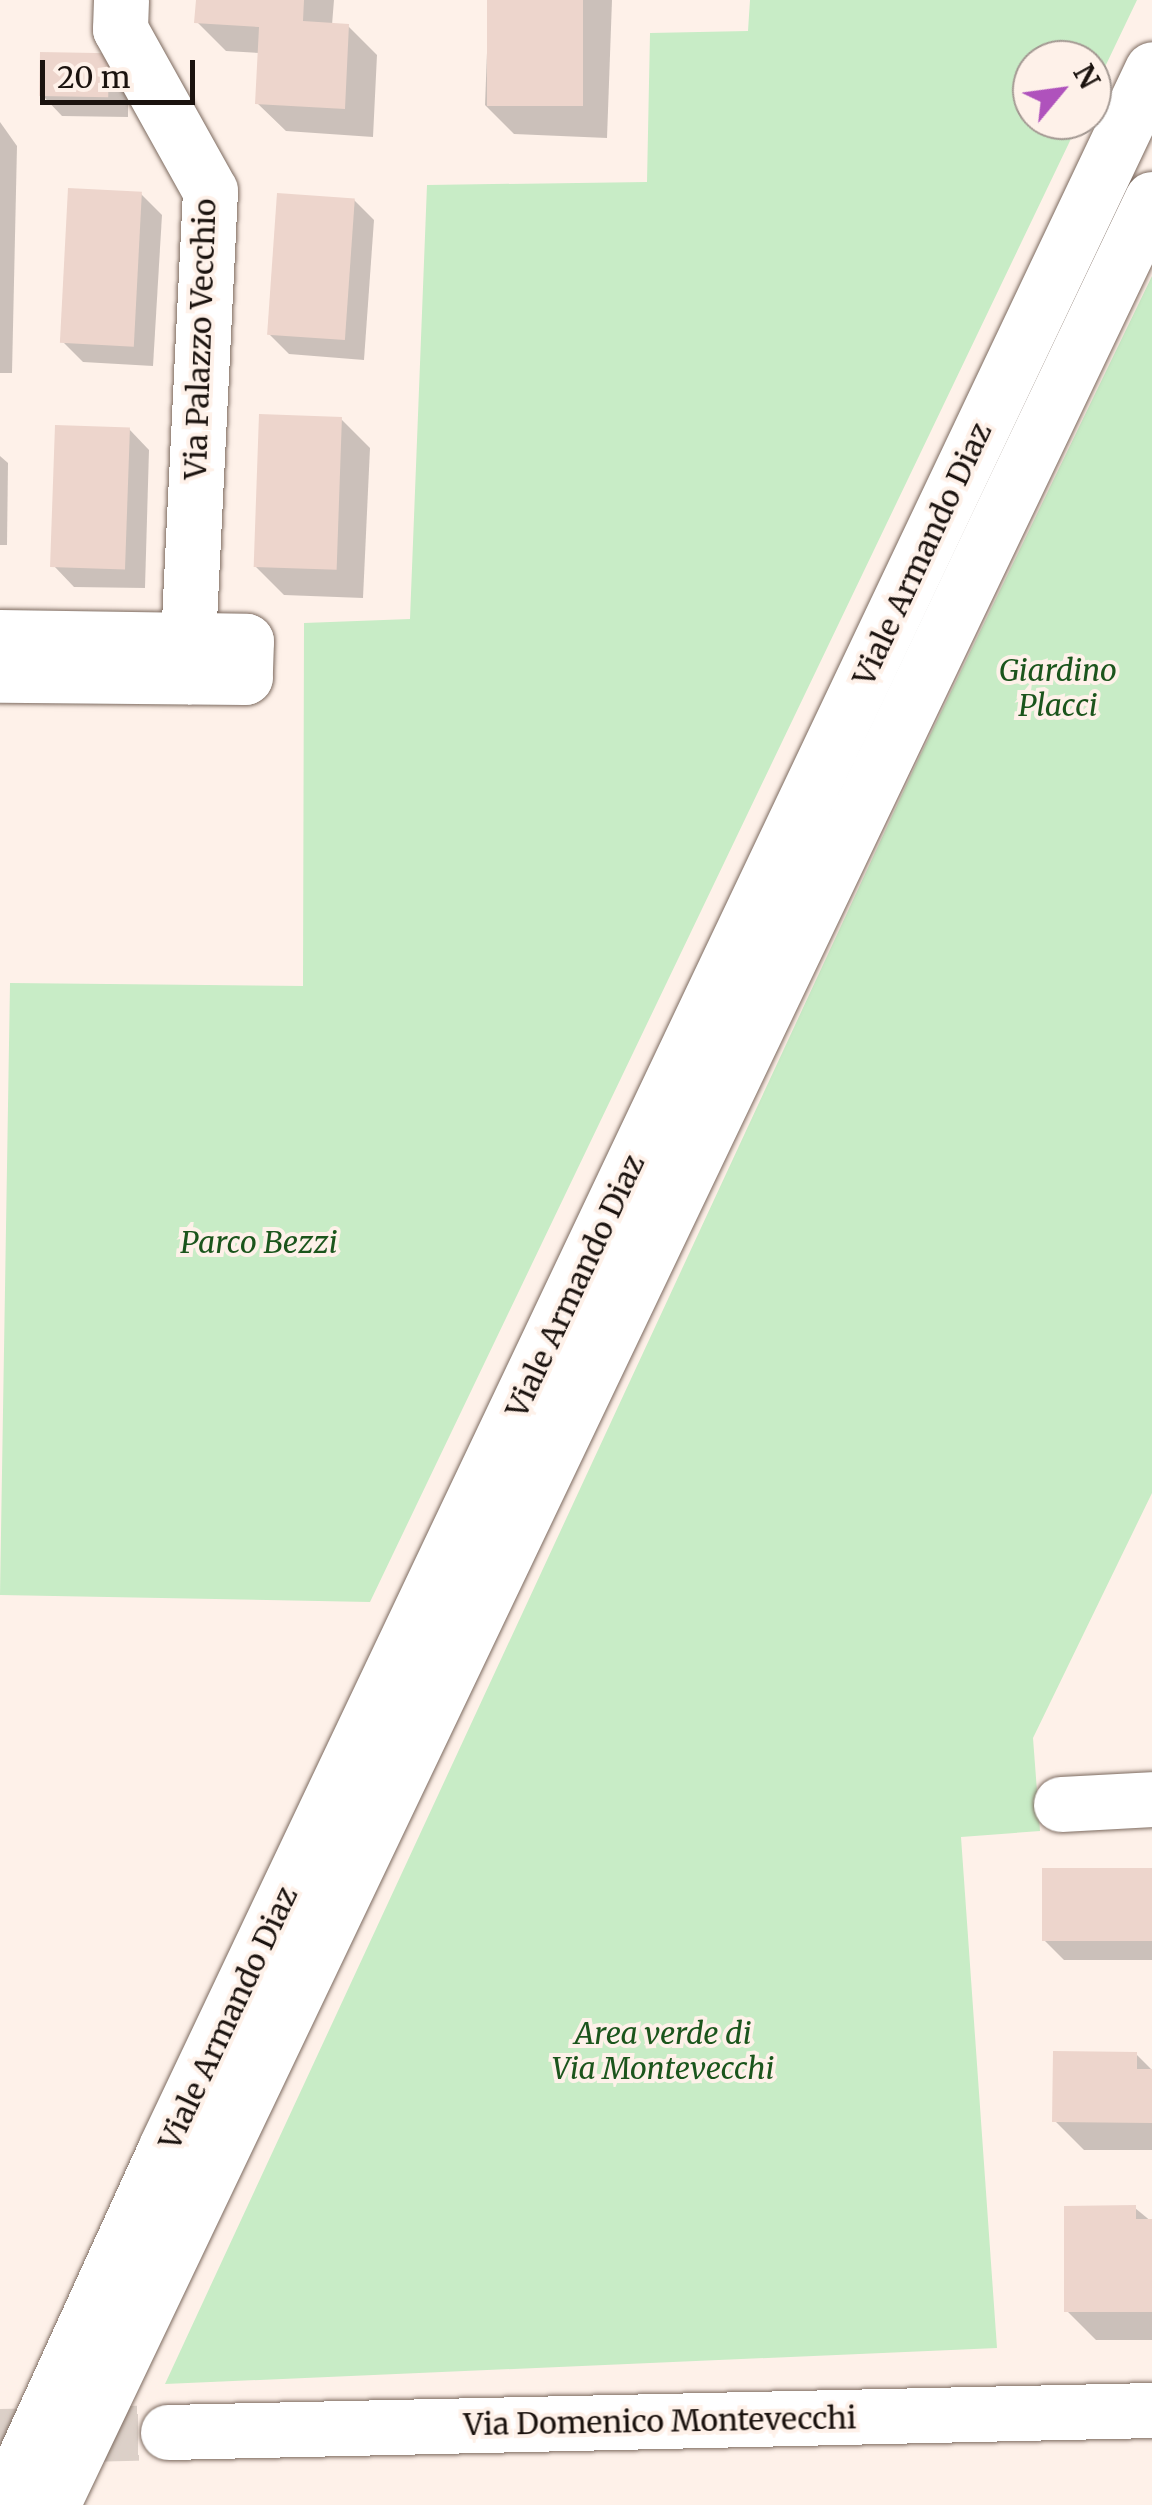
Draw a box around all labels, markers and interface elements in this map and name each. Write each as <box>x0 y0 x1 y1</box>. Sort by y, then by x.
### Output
scale bar <box>45 40 200 102</box>
north arrow <box>1012 40 1112 140</box>
text: 20 m <box>57 58 130 96</box>
text: N <box>1065 58 1108 95</box>
street label: Via Palazzo Vecchio <box>177 198 223 480</box>
street label: Viale Armando Diaz <box>845 417 999 691</box>
park label: Giardino Placci <box>999 652 1117 722</box>
street label: Viale Armando Diaz <box>498 1149 652 1423</box>
park label: Parco Bezzi <box>180 1224 338 1260</box>
street label: Viale Armando Diaz <box>151 1881 305 2155</box>
park label: Area verde di Via Montevecchi <box>552 2015 774 2086</box>
street label: Via Domenico Montevecchi <box>463 2400 857 2442</box>

